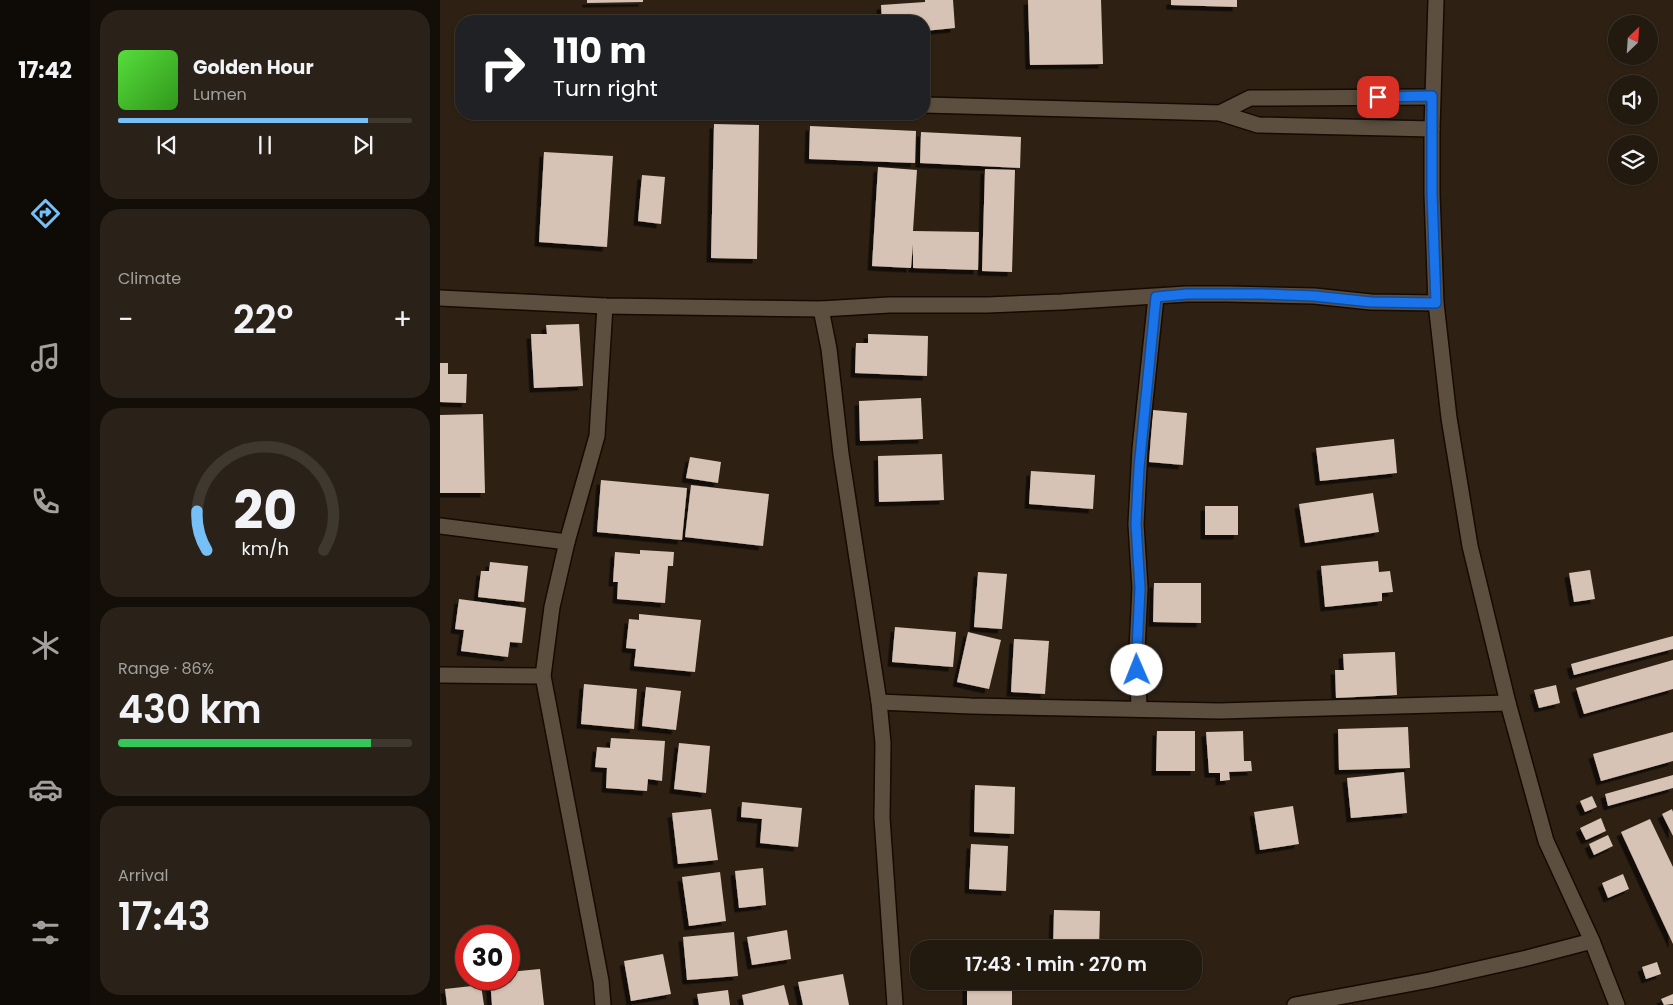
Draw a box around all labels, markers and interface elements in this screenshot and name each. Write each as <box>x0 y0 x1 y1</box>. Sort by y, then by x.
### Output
north arrow <box>1608 15 1658 65</box>
map controls <box>1608 15 1658 185</box>
text: 110 m <box>553 26 647 75</box>
icon: right <box>470 35 535 100</box>
text: Golden Hour <box>193 54 314 81</box>
text: 17:42 <box>18 55 72 86</box>
text: Turn right <box>553 73 658 104</box>
button: sound <box>1608 75 1658 125</box>
pin <box>1357 76 1399 118</box>
text: Lumen <box>193 83 247 106</box>
icon: arrive <box>1364 83 1392 111</box>
icon: previous <box>153 131 181 159</box>
icon: pause <box>251 131 279 159</box>
icon: next <box>349 131 377 159</box>
button: layers <box>1608 135 1658 185</box>
icon: directions <box>28 196 63 231</box>
text: Climate <box>118 267 181 290</box>
text: 22° <box>233 293 293 346</box>
text: − <box>118 300 133 339</box>
text: + <box>393 300 412 339</box>
icon: music <box>28 340 63 375</box>
text: 20 <box>233 474 297 547</box>
icon: phone <box>28 484 63 519</box>
text: km/h <box>241 536 289 561</box>
icon: climate <box>28 628 63 663</box>
position arrow <box>1110 643 1162 695</box>
text: Range · 86% <box>118 657 214 680</box>
text: 430 km <box>118 683 262 736</box>
icon: car <box>28 772 63 807</box>
text: Arrival <box>118 864 168 887</box>
text: 17:43 <box>118 890 210 943</box>
icon: filters <box>28 915 63 950</box>
speed limit sign: 30 <box>455 925 520 990</box>
text: 17:43 · 1 min · 270 m <box>965 951 1147 978</box>

